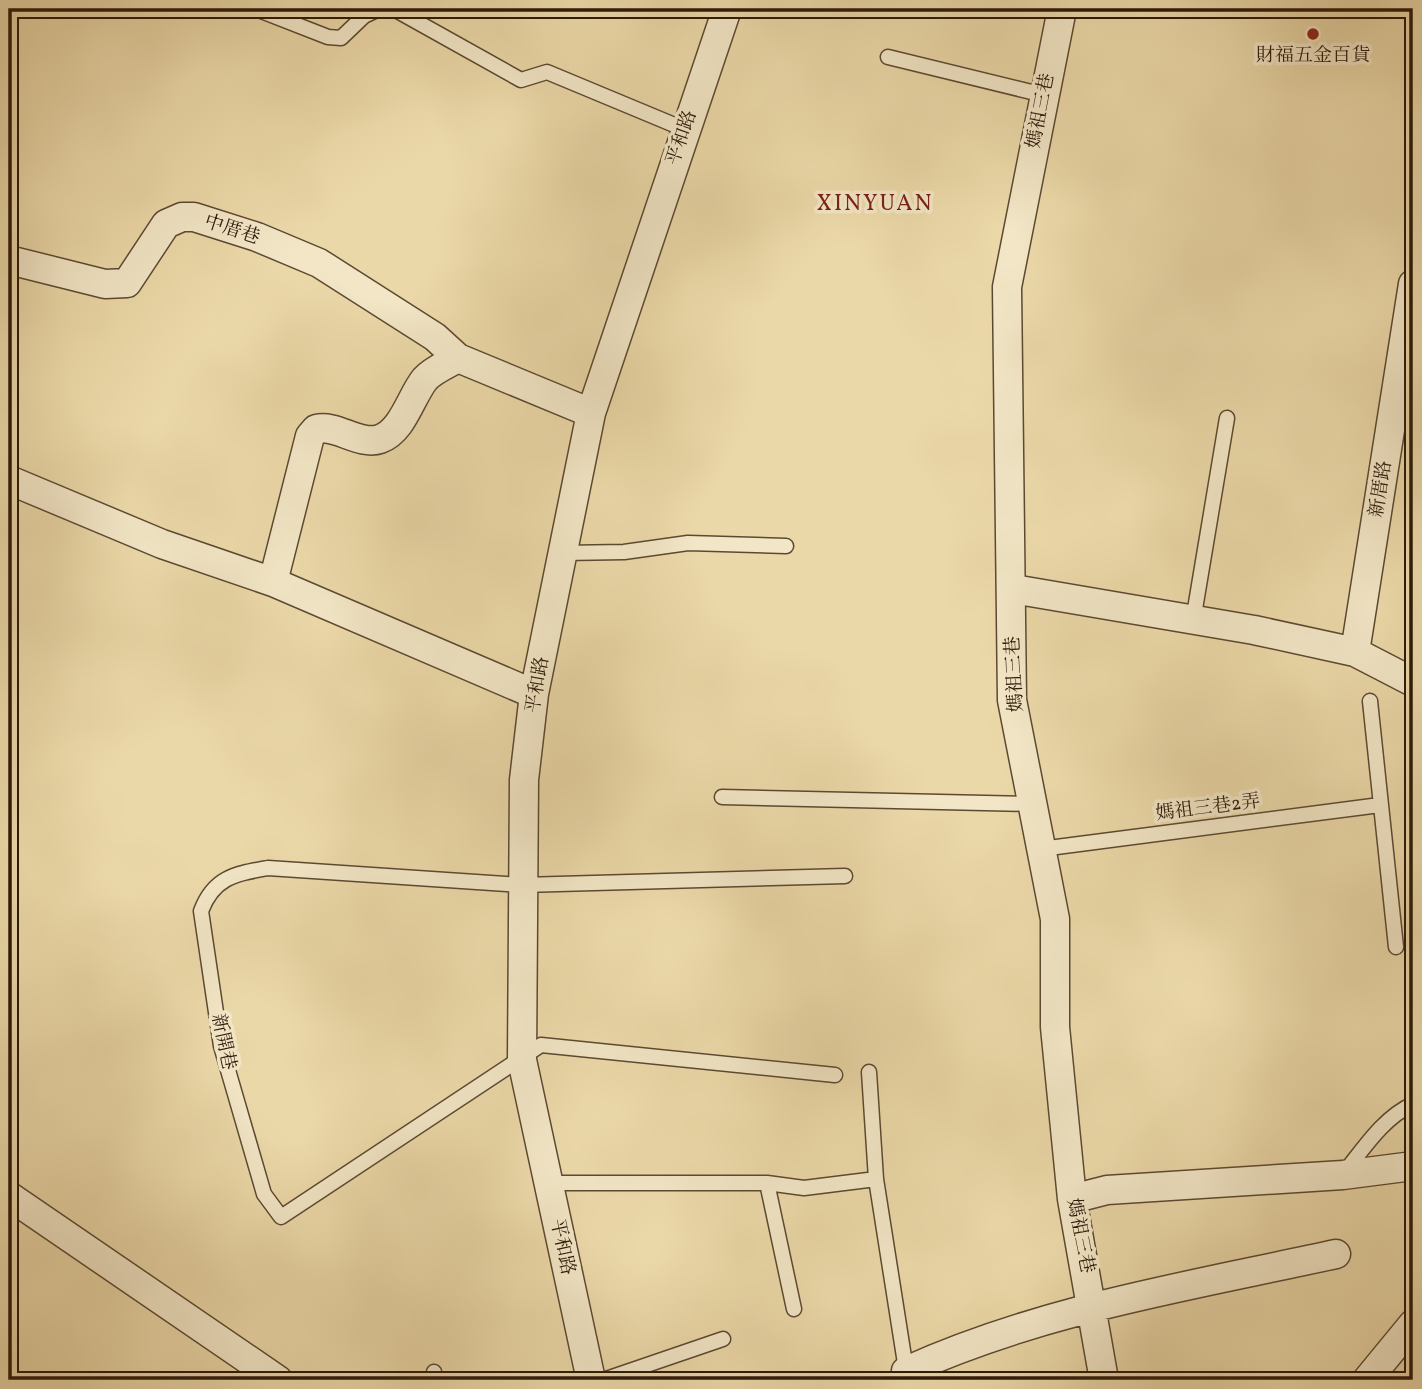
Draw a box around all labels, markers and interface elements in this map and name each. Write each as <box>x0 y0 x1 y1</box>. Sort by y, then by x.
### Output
marker: 財福五金百貨 <box>1305 26 1321 42</box>
place label: 財福五金百貨 <box>1256 43 1370 69</box>
street label: 媽祖三巷 <box>1021 71 1061 151</box>
street label: 平和路 <box>660 107 704 169</box>
district label: XINYUAN <box>817 188 933 220</box>
street label: 中厝巷 <box>201 209 263 251</box>
street label: 新厝路 <box>1364 459 1398 519</box>
street label: 媽祖三巷 <box>1000 635 1030 713</box>
street label: 平和路 <box>520 655 556 715</box>
street label: 媽祖三巷2弄 <box>1154 789 1262 827</box>
street label: 新開巷 <box>204 1011 242 1073</box>
street label: 媽祖三巷 <box>1060 1196 1100 1276</box>
street label: 平和路 <box>543 1216 581 1278</box>

